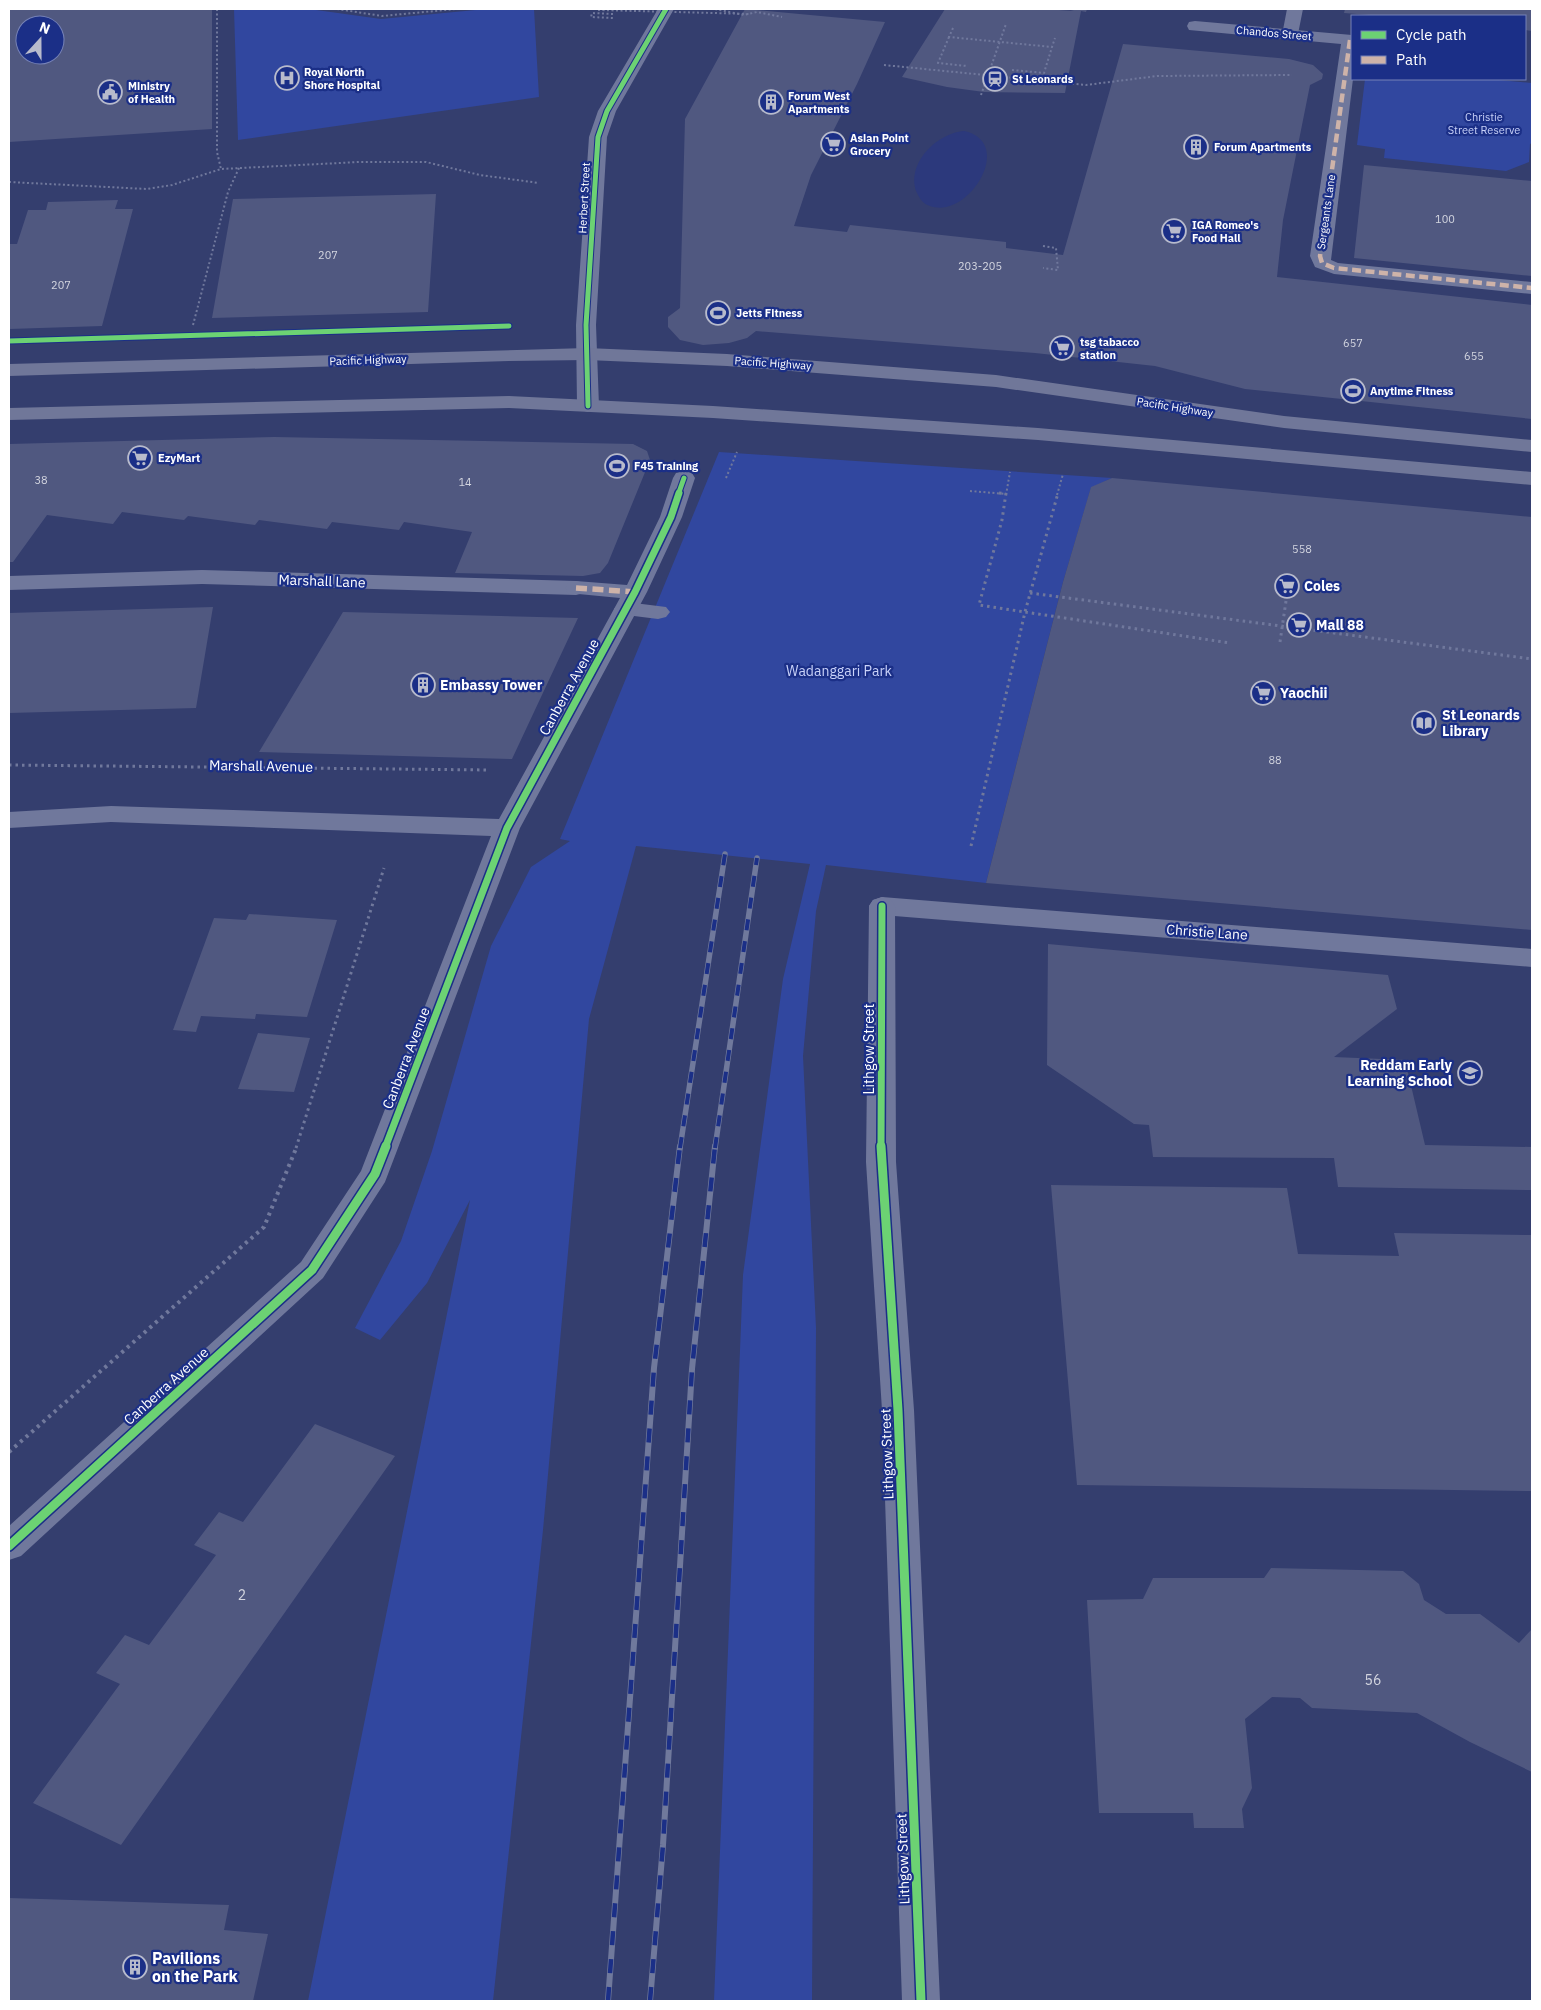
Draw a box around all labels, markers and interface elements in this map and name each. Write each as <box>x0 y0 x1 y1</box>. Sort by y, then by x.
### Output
north arrow <box>15 15 65 65</box>
legend <box>1351 15 1526 80</box>
text: N <box>37 18 53 38</box>
street label: Chandos Street <box>1236 23 1313 43</box>
text: Cycle path <box>1396 25 1467 44</box>
text: Path <box>1396 50 1427 69</box>
hospital icon: Royal North Shore Hospital <box>274 65 300 91</box>
place label: Royal North Shore Hospital <box>304 65 381 92</box>
station icon: St Leonards <box>982 66 1008 92</box>
place label: St Leonards <box>1012 72 1074 86</box>
public building icon: Ministry of Health <box>97 79 123 105</box>
place label: Ministry of Health <box>128 79 175 106</box>
building icon: Forum West Apartments <box>758 89 784 115</box>
place label: Forum West Apartments <box>788 89 850 116</box>
park label: Christie Street Reserve <box>1448 110 1520 137</box>
supermarket icon: Asian Point Grocery <box>820 131 846 157</box>
place label: Asian Point Grocery <box>850 131 909 158</box>
building icon: Forum Apartments <box>1183 134 1209 160</box>
place label: Forum Apartments <box>1214 140 1312 154</box>
street label: Herbert Street <box>575 162 593 234</box>
street label: Sergeants Lane <box>1314 174 1338 250</box>
house number: 100 <box>1435 212 1455 226</box>
supermarket icon: IGA Romeo's Food Hall <box>1161 218 1187 244</box>
place label: IGA Romeo's Food Hall <box>1192 218 1259 245</box>
house number: 207 <box>318 248 338 262</box>
house number: 203-205 <box>958 259 1002 273</box>
house number: 207 <box>51 278 71 292</box>
sports icon: Jetts Fitness <box>705 300 731 326</box>
place label: Jetts Fitness <box>736 306 803 320</box>
supermarket icon: tsg tabacco station <box>1049 335 1075 361</box>
place label: tsg tabacco station <box>1080 335 1139 362</box>
house number: 657 <box>1343 336 1363 350</box>
house number: 655 <box>1464 349 1484 363</box>
street label: Pacific Highway <box>329 352 407 368</box>
street label: Pacific Highway <box>734 353 813 373</box>
sports icon: Anytime Fitness <box>1340 378 1366 404</box>
place label: Anytime Fitness <box>1370 384 1454 398</box>
street label: Pacific Highway <box>1136 394 1215 420</box>
supermarket icon: EzyMart <box>127 445 153 471</box>
place label: EzyMart <box>158 451 200 465</box>
sports icon: F45 Training <box>604 453 630 479</box>
place label: F45 Training <box>634 459 699 473</box>
house number: 38 <box>34 473 48 487</box>
house number: 14 <box>458 475 472 489</box>
house number: 558 <box>1292 542 1312 556</box>
street label: Marshall Lane <box>278 570 366 592</box>
supermarket icon: Coles <box>1274 573 1300 599</box>
place label: Coles <box>1304 577 1340 595</box>
supermarket icon: Mall 88 <box>1286 612 1312 638</box>
place label: Mall 88 <box>1316 616 1364 634</box>
street label: Canberra Avenue <box>535 635 603 738</box>
park label: Wadanggari Park <box>786 662 893 680</box>
building icon: Embassy Tower <box>410 672 436 698</box>
place label: Embassy Tower <box>440 676 543 694</box>
supermarket icon: Yaochii <box>1250 680 1276 706</box>
place label: Yaochii <box>1280 684 1328 702</box>
place label: St Leonards Library <box>1442 706 1520 740</box>
library icon: St Leonards Library <box>1411 710 1437 736</box>
house number: 88 <box>1268 753 1282 767</box>
street label: Marshall Avenue <box>209 756 313 776</box>
street label: Christie Lane <box>1166 920 1249 944</box>
street label: Lithgow Street <box>860 1003 878 1094</box>
street label: Canberra Avenue <box>378 1004 434 1111</box>
place label: Reddam Early Learning School <box>1347 1056 1453 1090</box>
school or university icon: Reddam Early Learning School <box>1457 1060 1483 1086</box>
street label: Canberra Avenue <box>120 1343 212 1429</box>
street label: Lithgow Street <box>876 1408 898 1500</box>
house number: 2 <box>238 1586 246 1604</box>
house number: 56 <box>1365 1671 1381 1689</box>
street label: Lithgow Street <box>892 1813 914 1905</box>
place label: Pavilions on the Park <box>152 1948 239 1986</box>
building icon: Pavilions on the Park <box>122 1954 148 1980</box>

